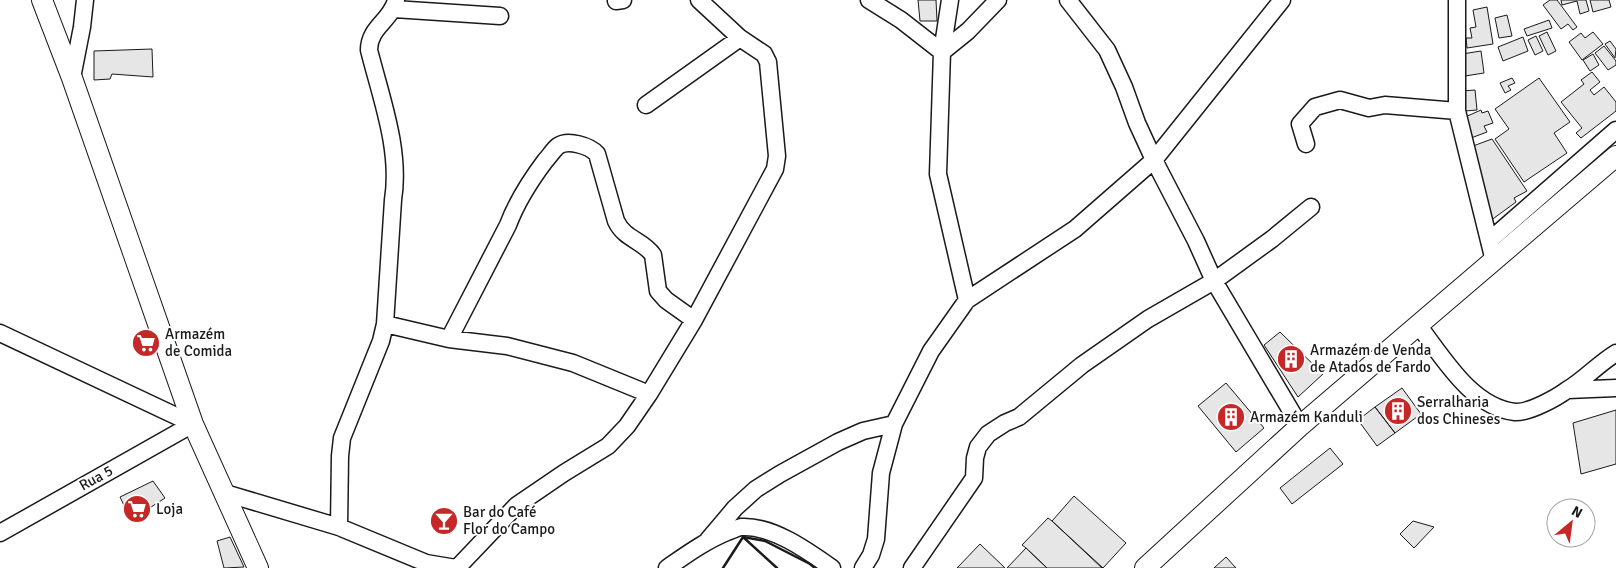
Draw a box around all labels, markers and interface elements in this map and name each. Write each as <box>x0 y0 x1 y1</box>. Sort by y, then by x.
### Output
place label: Armazém de Comida <box>165 325 232 360</box>
supermarket icon: Armazém de Comida <box>131 328 161 358</box>
place label: Armazém de Venda de Atados de Fardo <box>1310 341 1431 376</box>
building icon: Armazém de Venda de Atados de Fardo <box>1276 344 1306 374</box>
place label: Serralharia dos Chineses <box>1417 393 1501 428</box>
building icon: Serralharia dos Chineses <box>1383 396 1413 426</box>
building icon: Armazém Kanduli <box>1216 402 1246 432</box>
place label: Armazém Kanduli <box>1250 408 1363 426</box>
street label: Rua 5 <box>76 461 116 495</box>
supermarket icon: Loja <box>122 494 152 524</box>
north arrow <box>1546 498 1596 548</box>
place label: Loja <box>156 500 183 518</box>
text: N <box>1569 502 1585 522</box>
place label: Bar do Café Flor do Campo <box>463 503 555 538</box>
bar icon: Bar do Café Flor do Campo <box>429 506 459 536</box>

